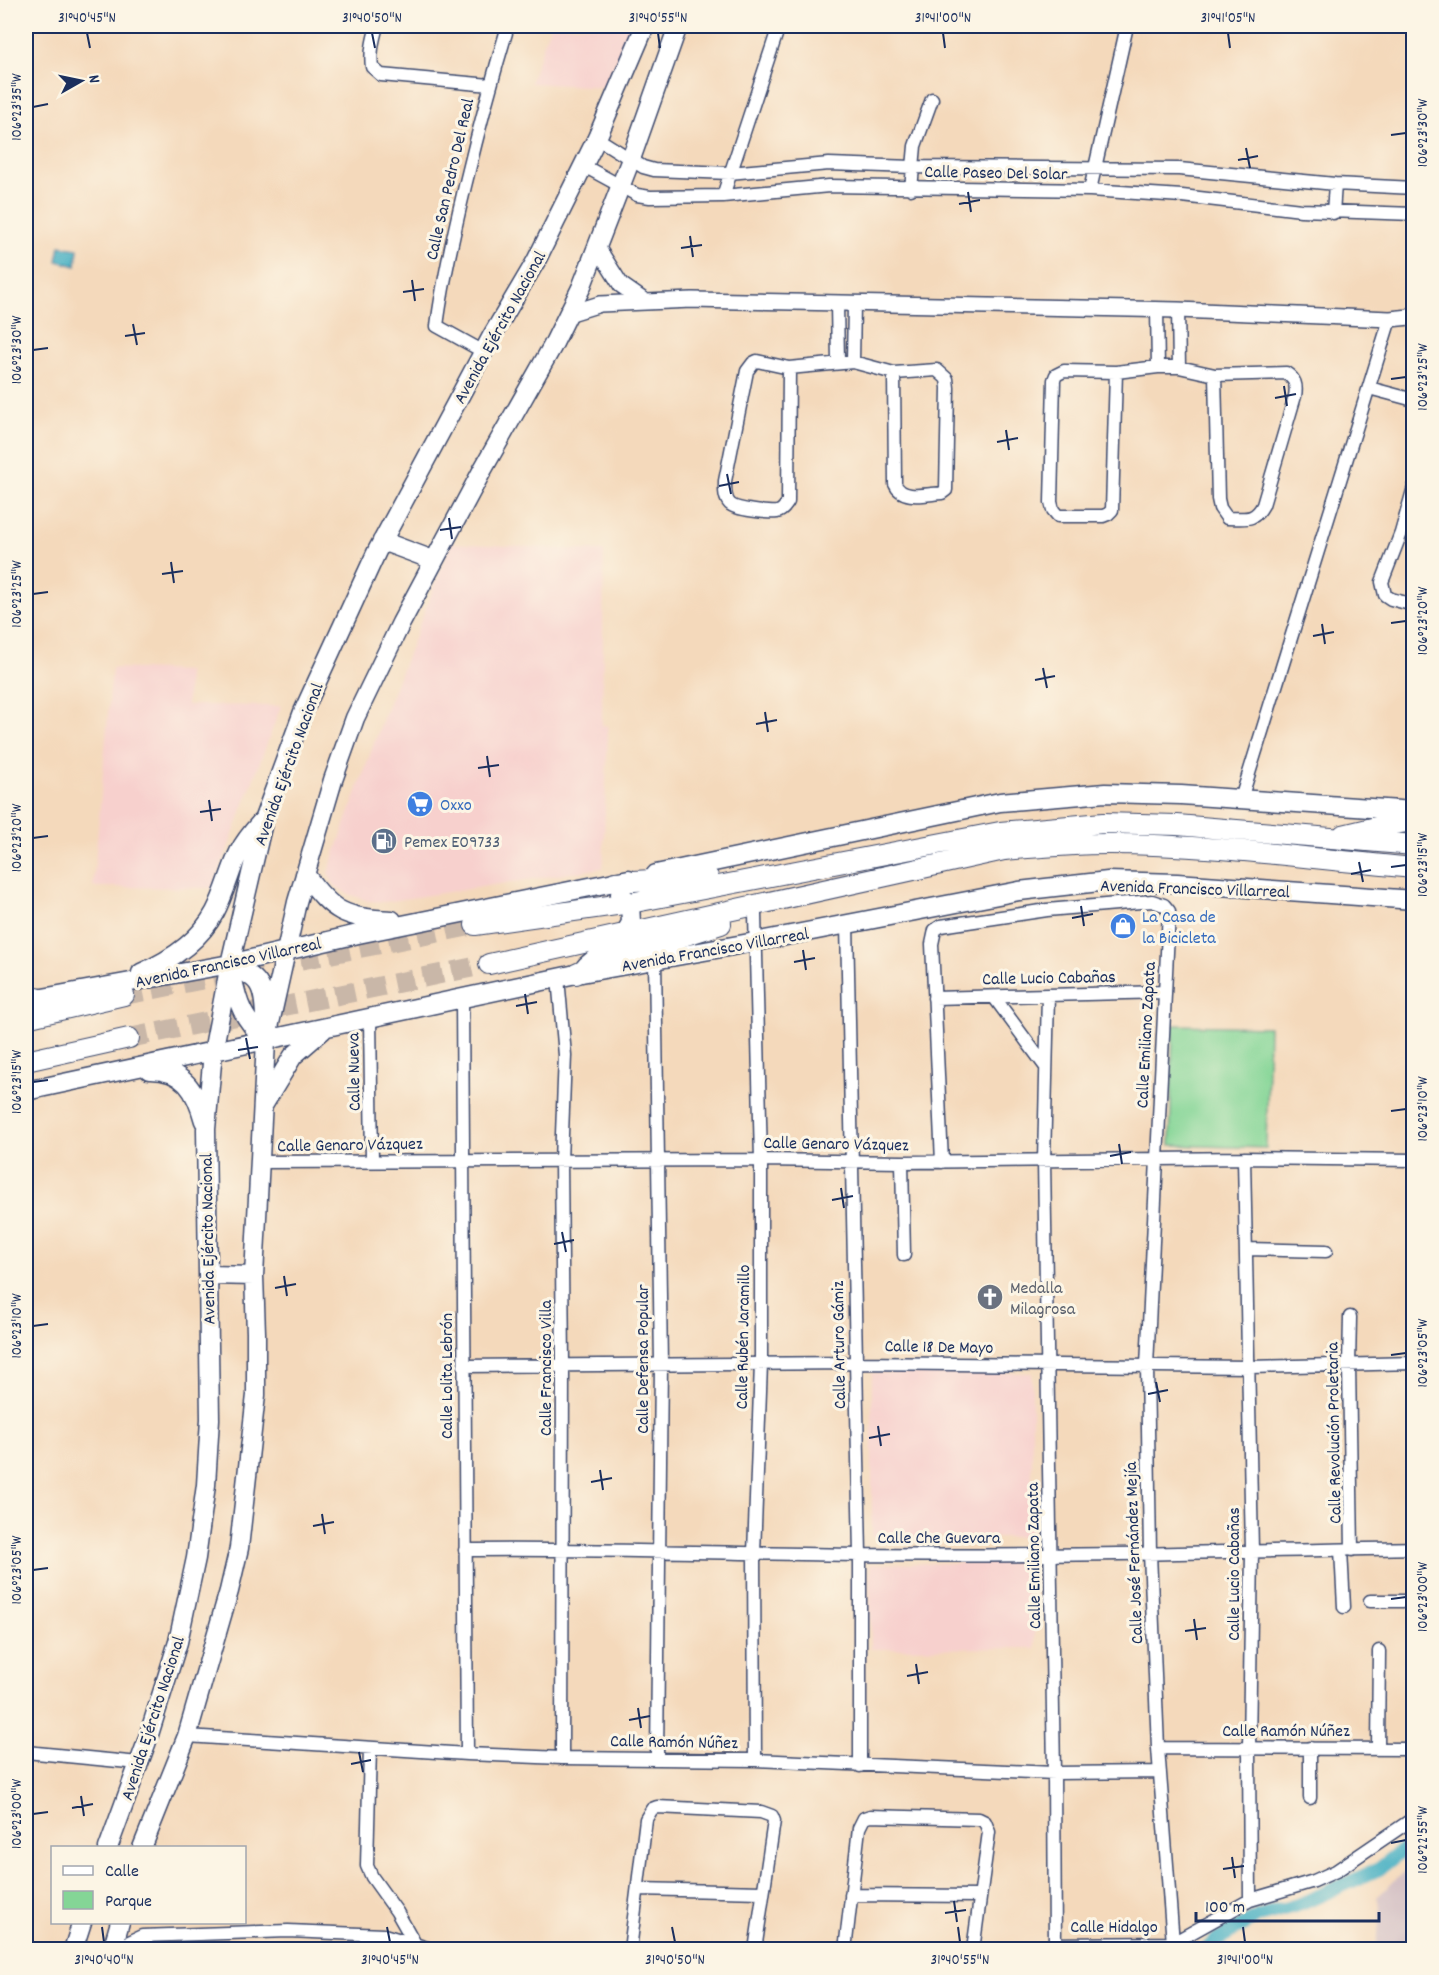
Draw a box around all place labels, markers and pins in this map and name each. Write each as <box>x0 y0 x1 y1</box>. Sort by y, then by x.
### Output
supermarket icon: Oxxo <box>405 789 435 819</box>
place label: Oxxo <box>440 794 472 819</box>
fuel station icon: Pemex E09733 <box>369 826 399 856</box>
place label: Pemex E09733 <box>404 831 500 856</box>
place label: La Casa de la Bicicleta <box>1142 906 1216 952</box>
shop icon: La Casa de la Bicicleta <box>1108 911 1138 941</box>
place label: Medalla Milagrosa <box>1010 1277 1076 1323</box>
church icon: Medalla Milagrosa <box>975 1282 1005 1312</box>

